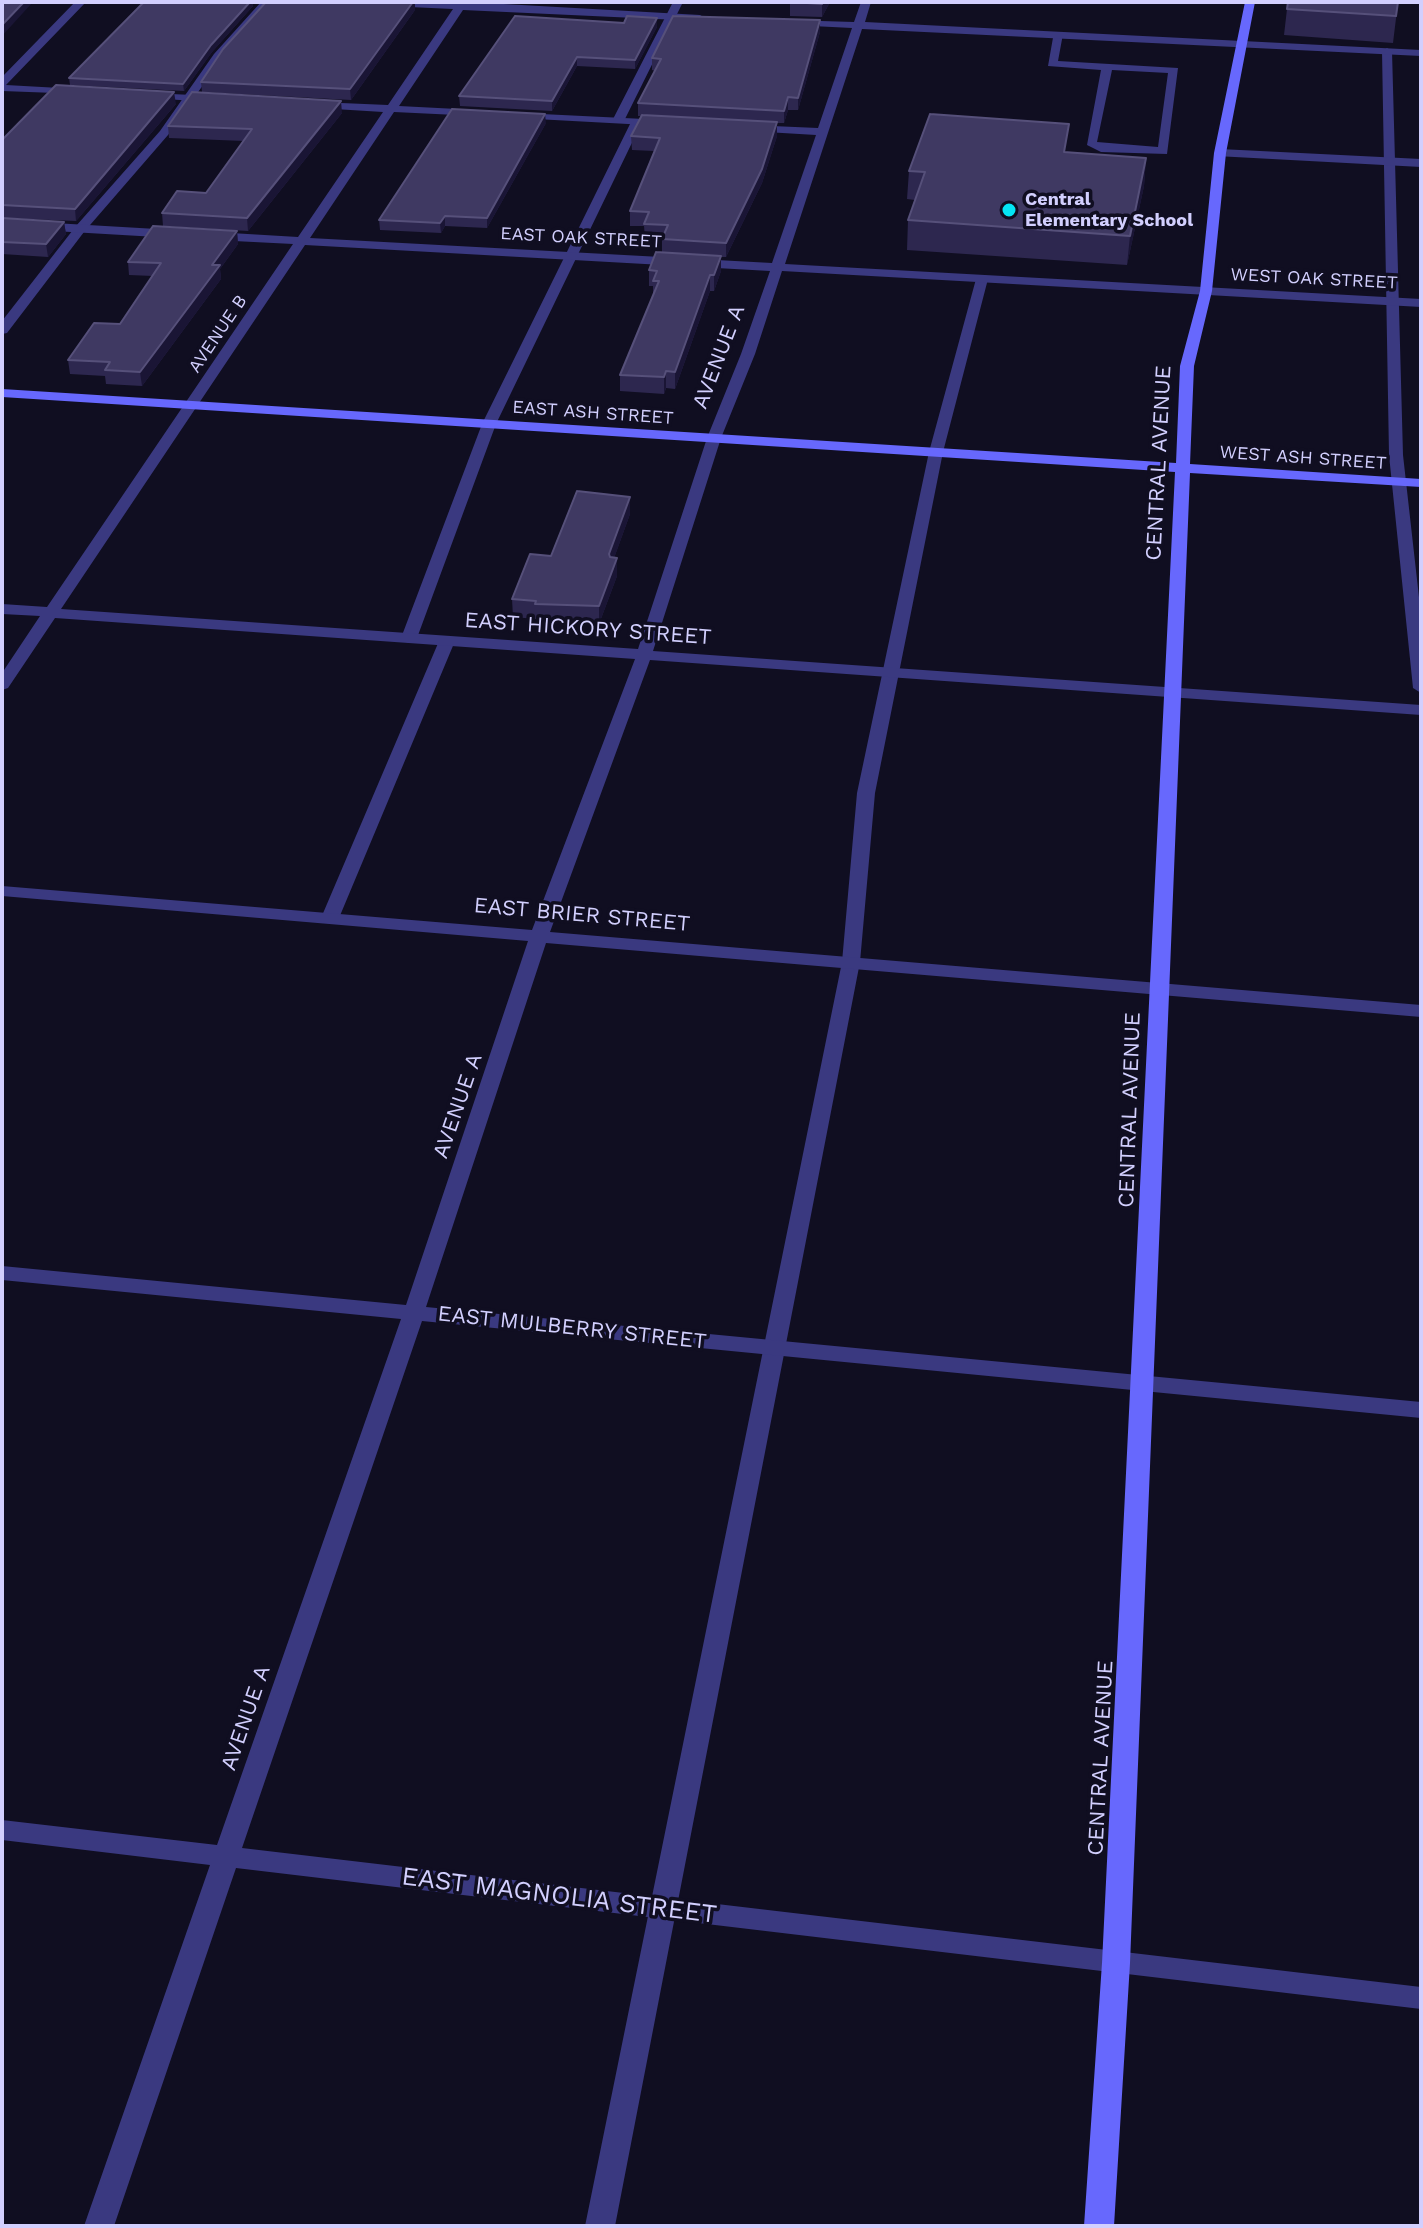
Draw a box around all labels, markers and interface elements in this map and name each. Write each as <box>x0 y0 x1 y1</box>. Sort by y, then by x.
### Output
place label: Central Elementary School <box>1025 189 1193 232</box>
marker: Central Elementary School <box>1000 201 1018 219</box>
street label: EAST OAK STREET <box>500 223 662 253</box>
street label: WEST OAK STREET <box>1230 264 1398 294</box>
street label: AVENUE B <box>184 291 252 377</box>
street label: AVENUE A <box>687 301 751 413</box>
street label: CENTRAL AVENUE <box>1141 365 1177 561</box>
street label: EAST ASH STREET <box>512 397 674 429</box>
street label: WEST ASH STREET <box>1219 441 1387 475</box>
street label: EAST HICKORY STREET <box>464 607 712 651</box>
street label: EAST BRIER STREET <box>473 892 691 938</box>
street label: CENTRAL AVENUE <box>1113 1012 1147 1208</box>
street label: AVENUE A <box>428 1050 488 1162</box>
street label: EAST MULBERRY STREET <box>436 1301 708 1355</box>
street label: CENTRAL AVENUE <box>1083 1660 1119 1856</box>
street label: AVENUE A <box>216 1662 276 1774</box>
street label: EAST MAGNOLIA STREET <box>400 1861 718 1931</box>

